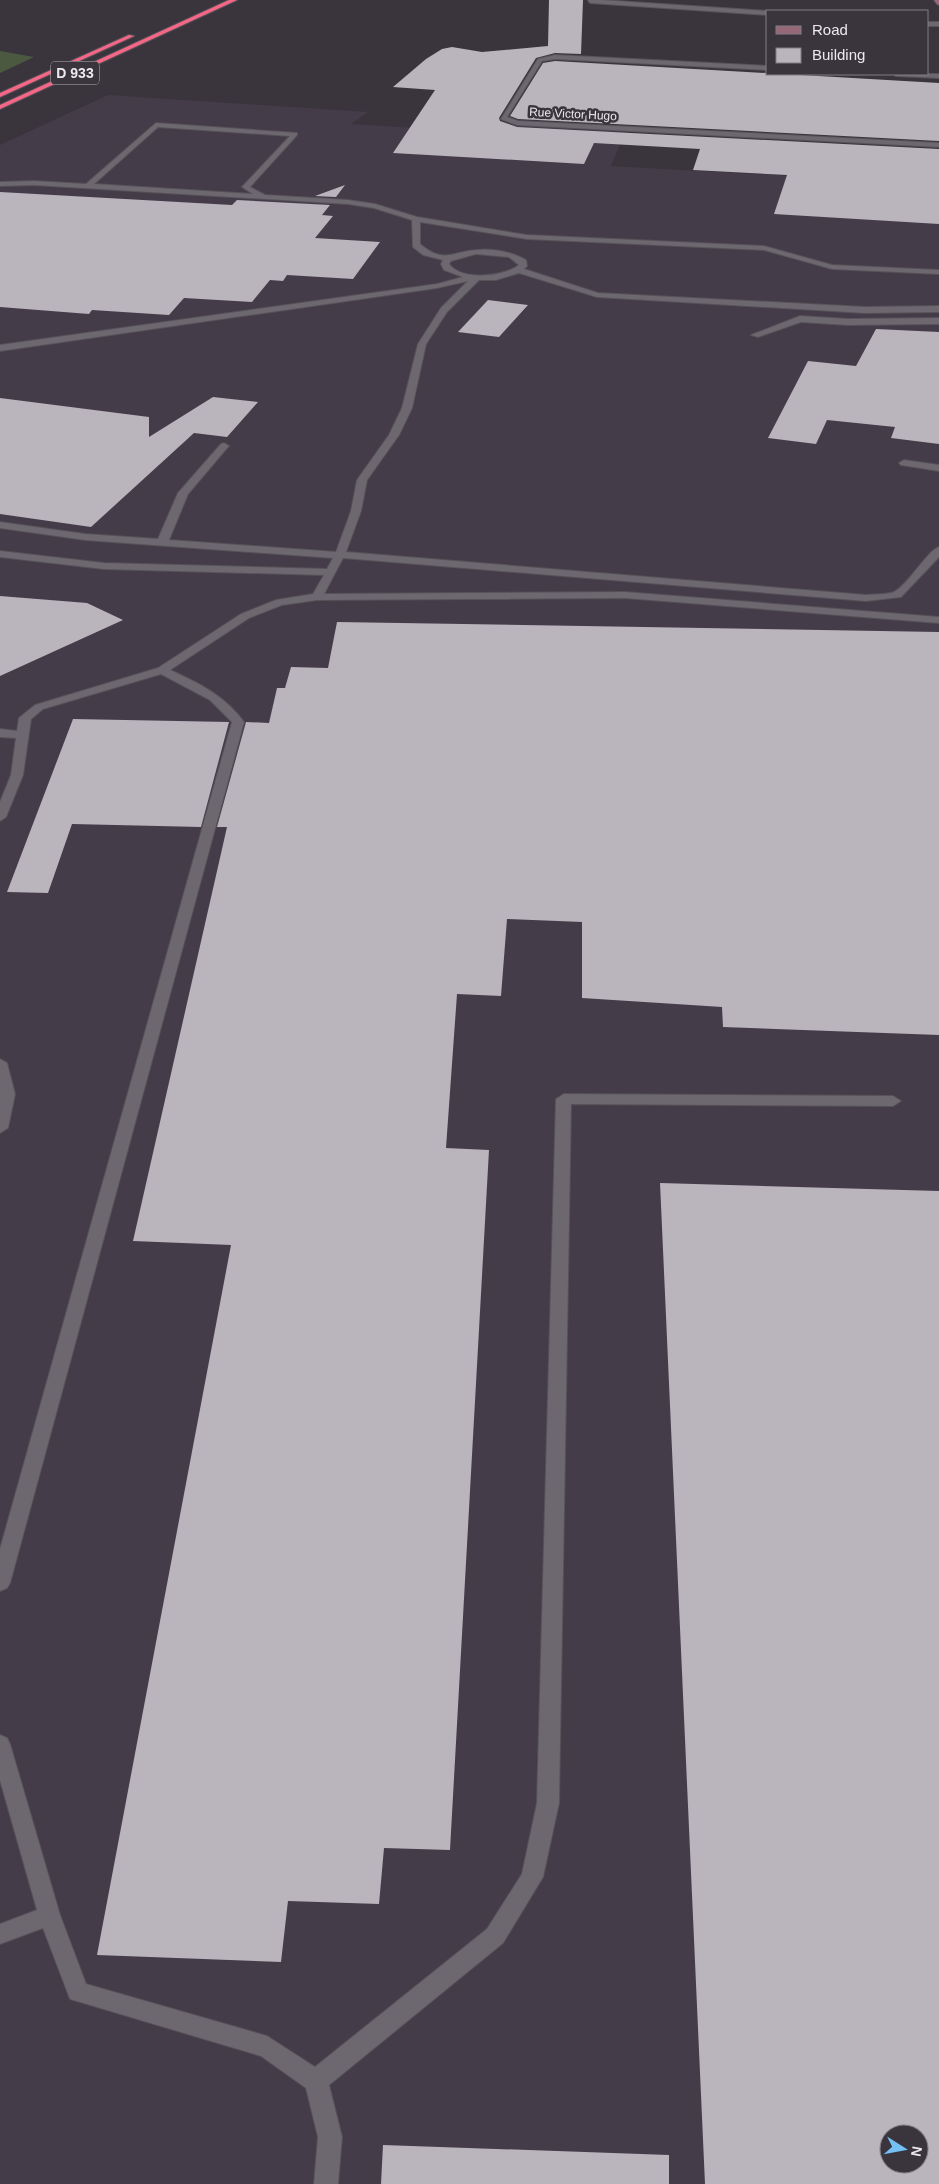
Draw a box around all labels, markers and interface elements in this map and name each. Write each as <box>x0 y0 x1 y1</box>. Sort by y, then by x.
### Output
legend <box>766 10 929 75</box>
text: Road <box>812 21 848 38</box>
text: Building <box>812 46 865 63</box>
road number: D 933 <box>51 62 99 84</box>
street label: Rue Victor Hugo <box>529 105 618 123</box>
north arrow <box>879 2124 929 2174</box>
text: N <box>908 2145 926 2158</box>

